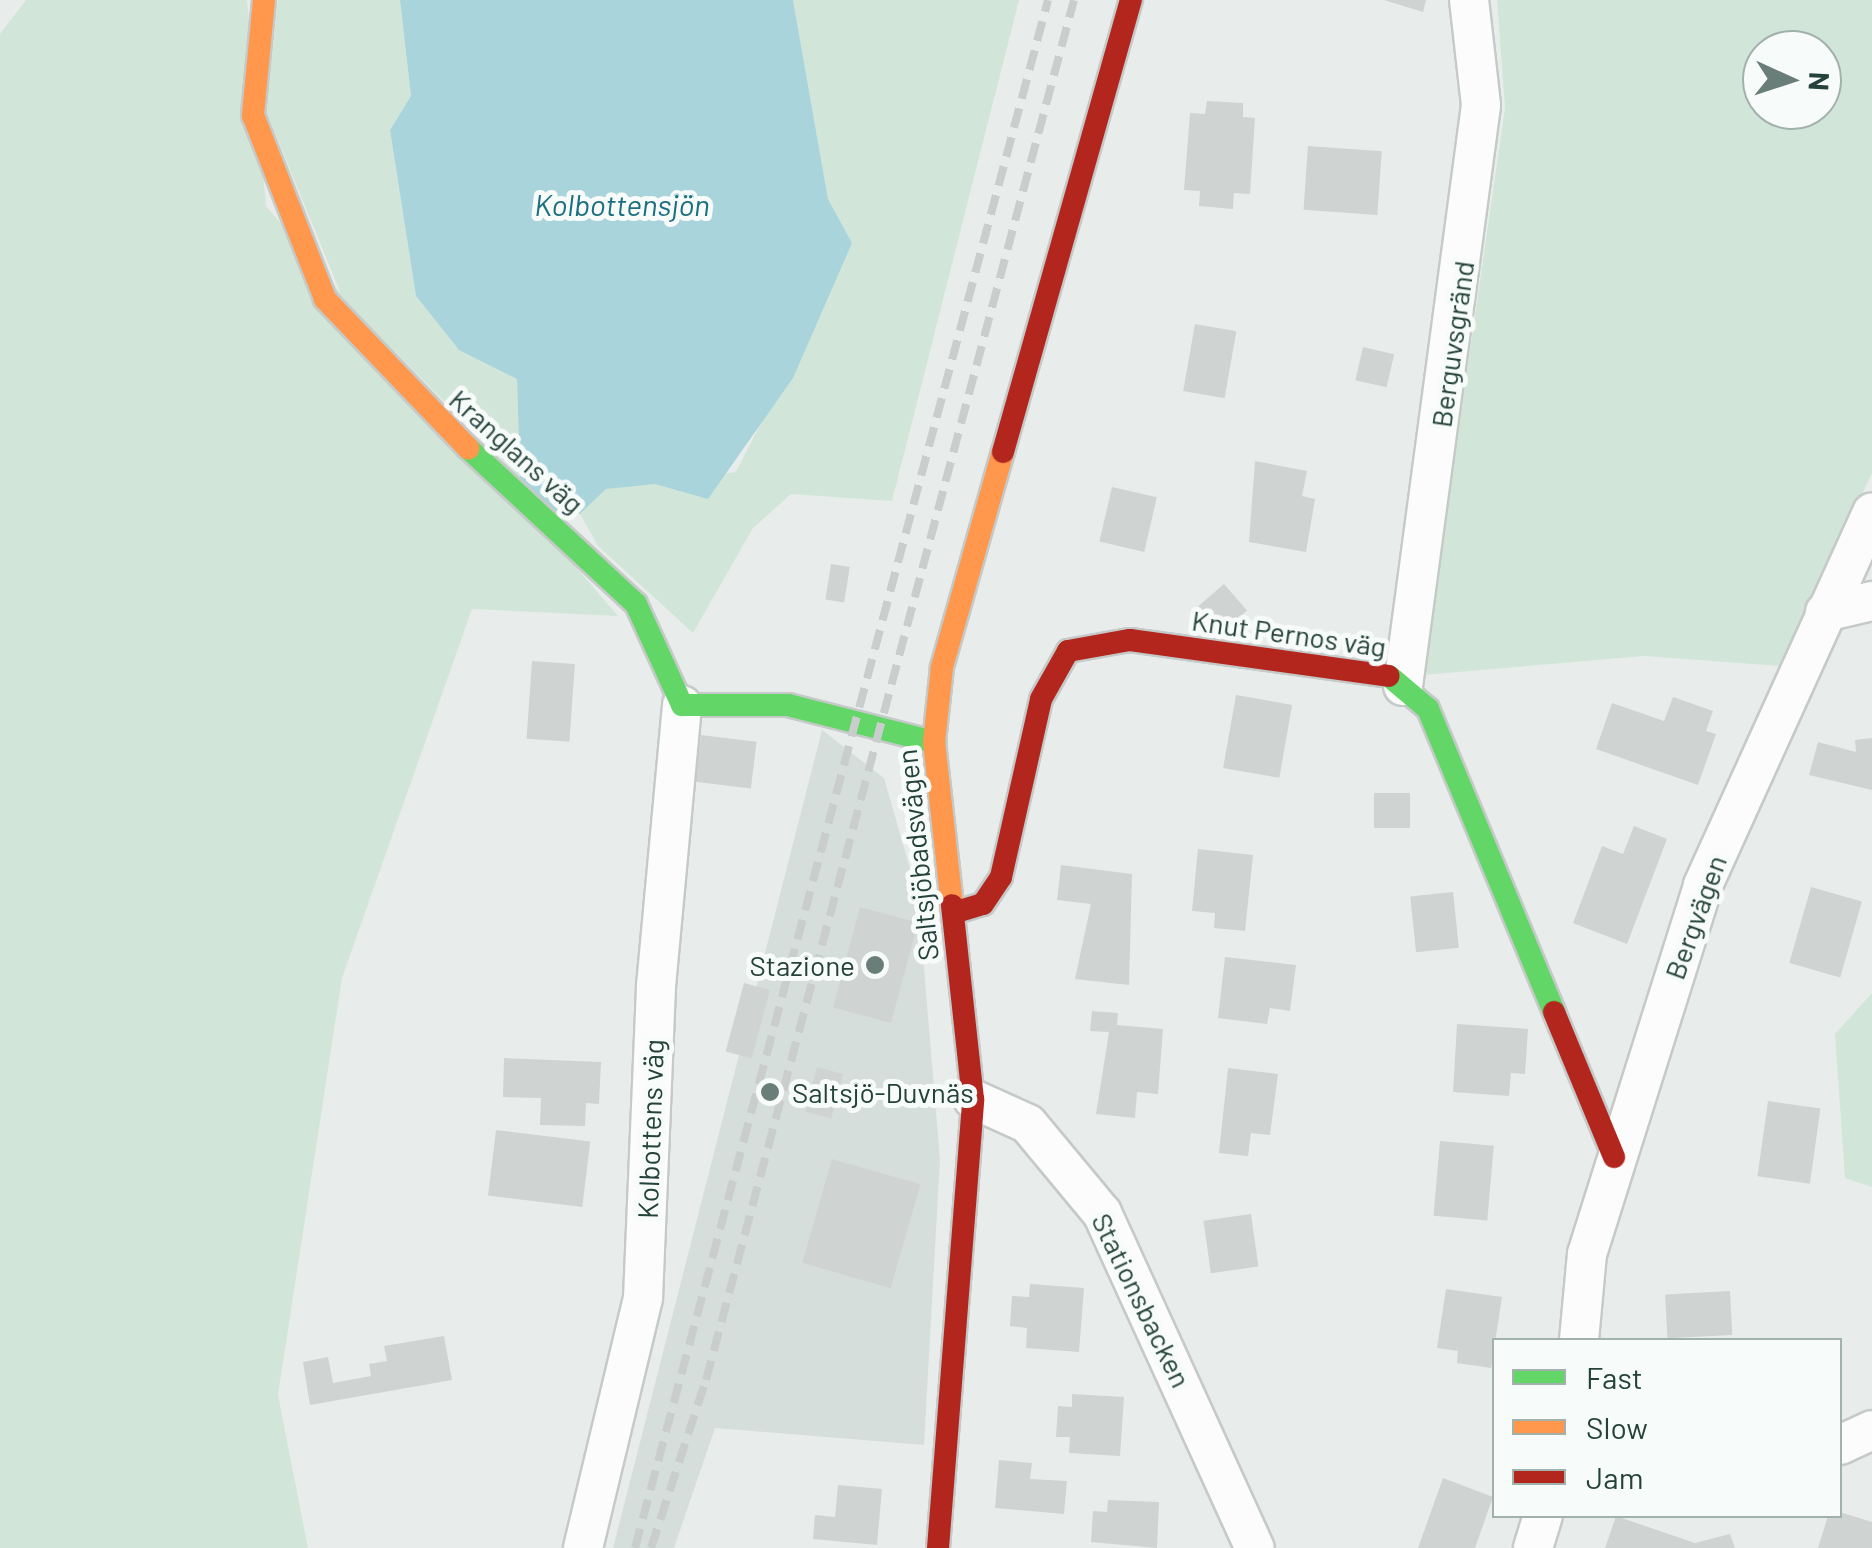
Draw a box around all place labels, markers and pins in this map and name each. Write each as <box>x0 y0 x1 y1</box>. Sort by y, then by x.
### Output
place label: Stazione <box>749 948 855 982</box>
marker: Stazione <box>864 954 886 976</box>
place label: Saltsjö-Duvnäs <box>792 1075 974 1109</box>
marker: Saltsjö-Duvnäs <box>757 1079 783 1105</box>

